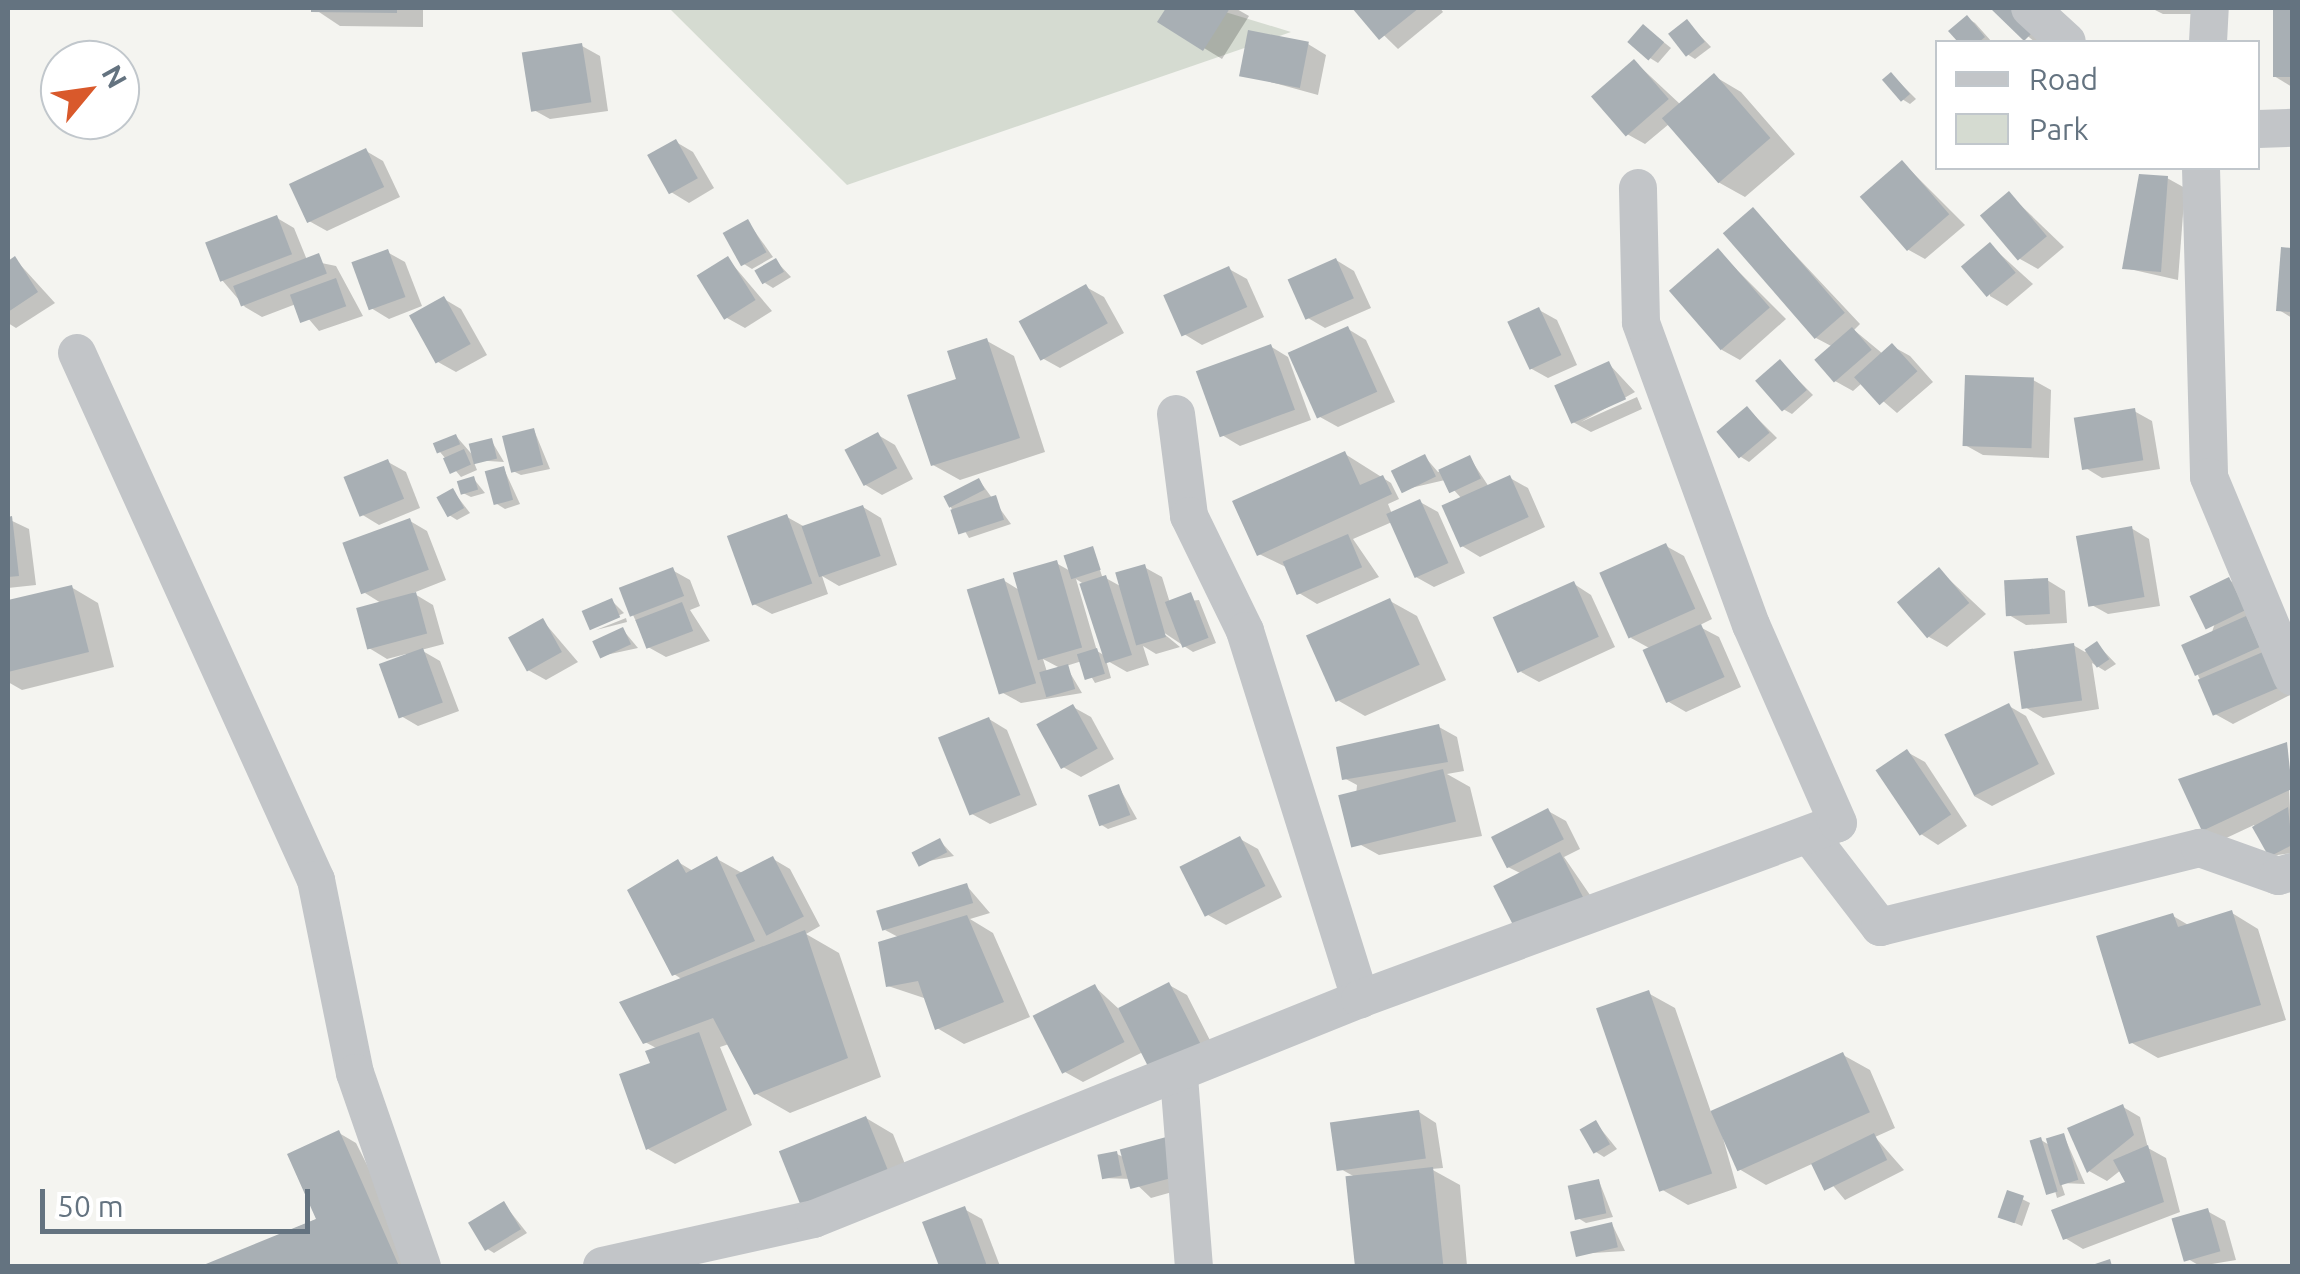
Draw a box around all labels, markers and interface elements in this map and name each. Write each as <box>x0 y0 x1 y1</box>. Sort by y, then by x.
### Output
north arrow <box>40 40 140 140</box>
legend <box>1935 40 2260 170</box>
text: N <box>96 60 134 93</box>
text: Road <box>2029 62 2098 96</box>
text: Park <box>2029 112 2089 146</box>
scale bar <box>45 1169 315 1231</box>
text: 50 m <box>57 1189 124 1223</box>

